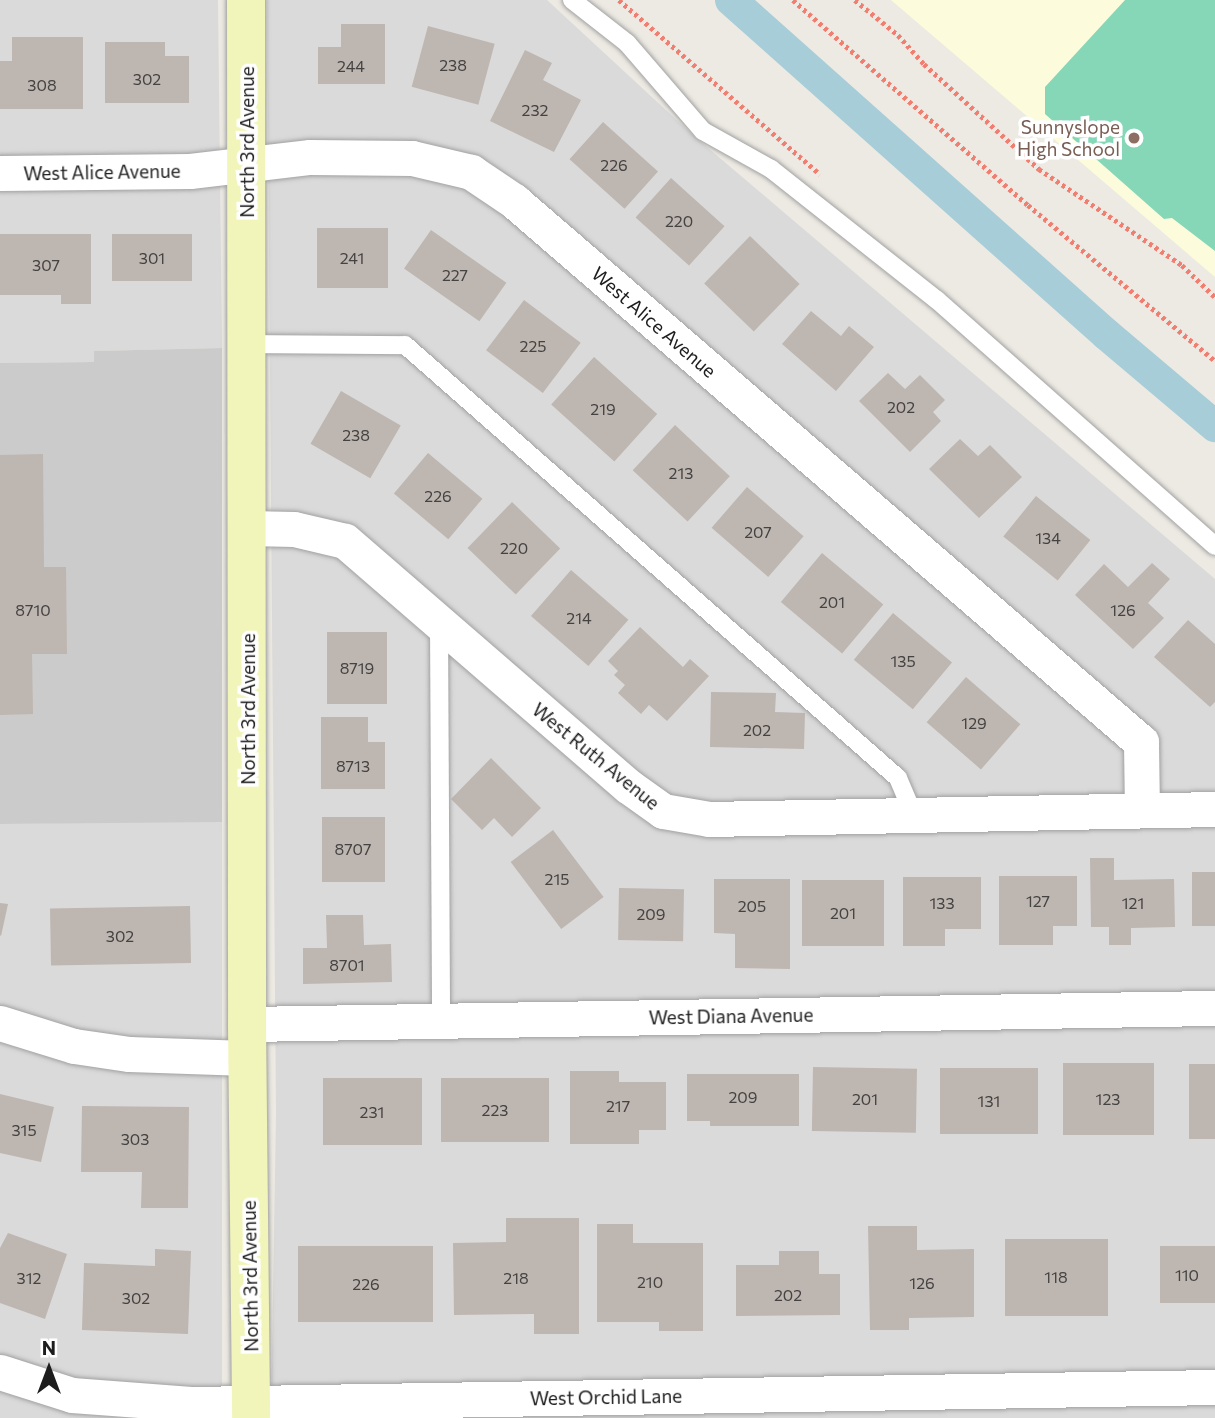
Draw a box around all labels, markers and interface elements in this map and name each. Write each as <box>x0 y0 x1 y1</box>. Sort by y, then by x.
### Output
house number: 238 <box>439 55 467 75</box>
house number: 244 <box>337 56 365 76</box>
street label: North 3rd Avenue <box>236 66 258 218</box>
house number: 302 <box>133 69 161 89</box>
house number: 308 <box>27 75 57 95</box>
house number: 232 <box>522 100 548 120</box>
place label: Sunnyslope High School <box>1017 116 1120 160</box>
marker: Sunnyslope High School <box>1126 130 1142 146</box>
house number: 226 <box>600 155 628 175</box>
street label: West Alice Avenue <box>23 159 181 185</box>
house number: 220 <box>665 211 693 231</box>
house number: 301 <box>139 248 165 268</box>
house number: 241 <box>340 248 364 268</box>
house number: 307 <box>32 255 60 275</box>
street label: West Alice Avenue <box>587 262 721 382</box>
house number: 227 <box>442 265 468 285</box>
house number: 225 <box>520 336 546 356</box>
house number: 202 <box>887 397 915 417</box>
house number: 219 <box>590 399 616 419</box>
house number: 238 <box>342 425 370 445</box>
house number: 213 <box>669 463 693 483</box>
house number: 226 <box>424 486 452 506</box>
house number: 207 <box>744 522 772 542</box>
house number: 134 <box>1035 528 1061 548</box>
house number: 220 <box>500 538 528 558</box>
house number: 201 <box>819 592 845 612</box>
house number: 8710 <box>15 600 51 620</box>
house number: 126 <box>1110 600 1136 620</box>
house number: 214 <box>566 608 592 628</box>
street label: North 3rd Avenue <box>237 633 259 785</box>
house number: 135 <box>890 651 916 671</box>
house number: 8719 <box>340 658 374 678</box>
street label: West Ruth Avenue <box>528 698 664 814</box>
house number: 129 <box>961 713 987 733</box>
house number: 202 <box>743 720 771 740</box>
house number: 8713 <box>336 756 370 776</box>
house number: 8707 <box>335 839 371 859</box>
house number: 215 <box>545 869 569 889</box>
house number: 127 <box>1026 891 1050 911</box>
house number: 133 <box>929 893 955 913</box>
house number: 121 <box>1122 893 1144 913</box>
house number: 205 <box>738 896 766 916</box>
house number: 201 <box>830 903 856 923</box>
house number: 209 <box>637 904 665 924</box>
house number: 302 <box>106 926 134 946</box>
house number: 8701 <box>329 955 365 975</box>
street label: West Diana Avenue <box>648 1003 814 1029</box>
house number: 209 <box>729 1087 757 1107</box>
house number: 201 <box>852 1089 878 1109</box>
house number: 123 <box>1096 1089 1120 1109</box>
house number: 131 <box>978 1091 1000 1111</box>
house number: 217 <box>606 1096 630 1116</box>
house number: 223 <box>482 1100 508 1120</box>
house number: 231 <box>360 1102 384 1122</box>
house number: 315 <box>11 1120 37 1140</box>
house number: 303 <box>121 1129 149 1149</box>
street label: North 3rd Avenue <box>237 1200 263 1352</box>
house number: 110 <box>1175 1265 1199 1285</box>
house number: 118 <box>1044 1267 1068 1287</box>
house number: 312 <box>17 1268 41 1288</box>
house number: 218 <box>503 1268 529 1288</box>
house number: 210 <box>637 1272 663 1292</box>
house number: 126 <box>909 1273 935 1293</box>
house number: 226 <box>352 1274 380 1294</box>
house number: 202 <box>774 1285 802 1305</box>
house number: 302 <box>122 1288 150 1308</box>
north arrow <box>14 1334 84 1404</box>
text: N <box>42 1336 56 1359</box>
street label: West Orchid Lane <box>530 1384 682 1410</box>

